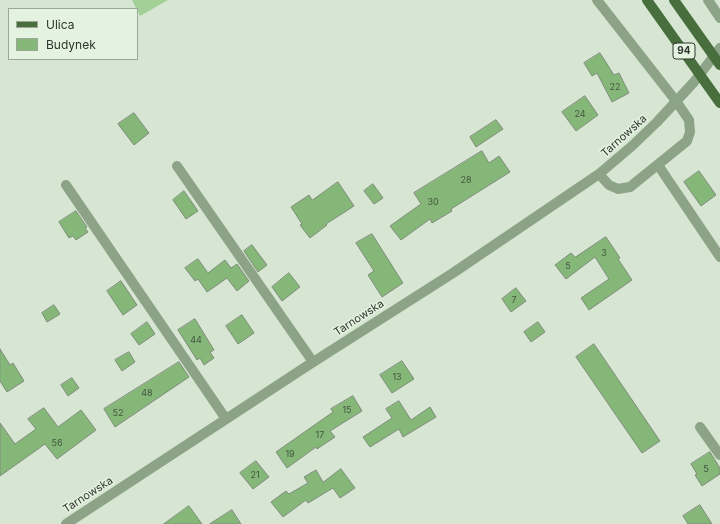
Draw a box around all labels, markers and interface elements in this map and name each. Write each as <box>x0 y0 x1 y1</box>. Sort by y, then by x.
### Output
legend <box>8 8 138 60</box>
text: Ulica <box>46 17 74 32</box>
text: Budynek <box>46 37 96 52</box>
road number: 94 <box>673 43 695 59</box>
house number: 22 <box>610 82 620 92</box>
house number: 24 <box>574 109 586 119</box>
street label: Tarnowska <box>599 112 649 160</box>
house number: 28 <box>460 175 472 185</box>
house number: 30 <box>427 197 439 207</box>
house number: 3 <box>601 248 607 258</box>
house number: 5 <box>565 261 571 271</box>
house number: 7 <box>511 295 517 305</box>
street label: Tarnowska <box>332 297 386 339</box>
house number: 44 <box>190 335 202 345</box>
house number: 13 <box>392 372 402 382</box>
house number: 48 <box>141 388 153 398</box>
house number: 15 <box>342 405 352 415</box>
house number: 52 <box>113 408 123 418</box>
house number: 17 <box>316 430 324 440</box>
house number: 56 <box>51 438 63 448</box>
house number: 19 <box>285 449 295 459</box>
house number: 5 <box>703 464 709 474</box>
house number: 21 <box>250 470 260 480</box>
street label: Tarnowska <box>61 474 115 516</box>

